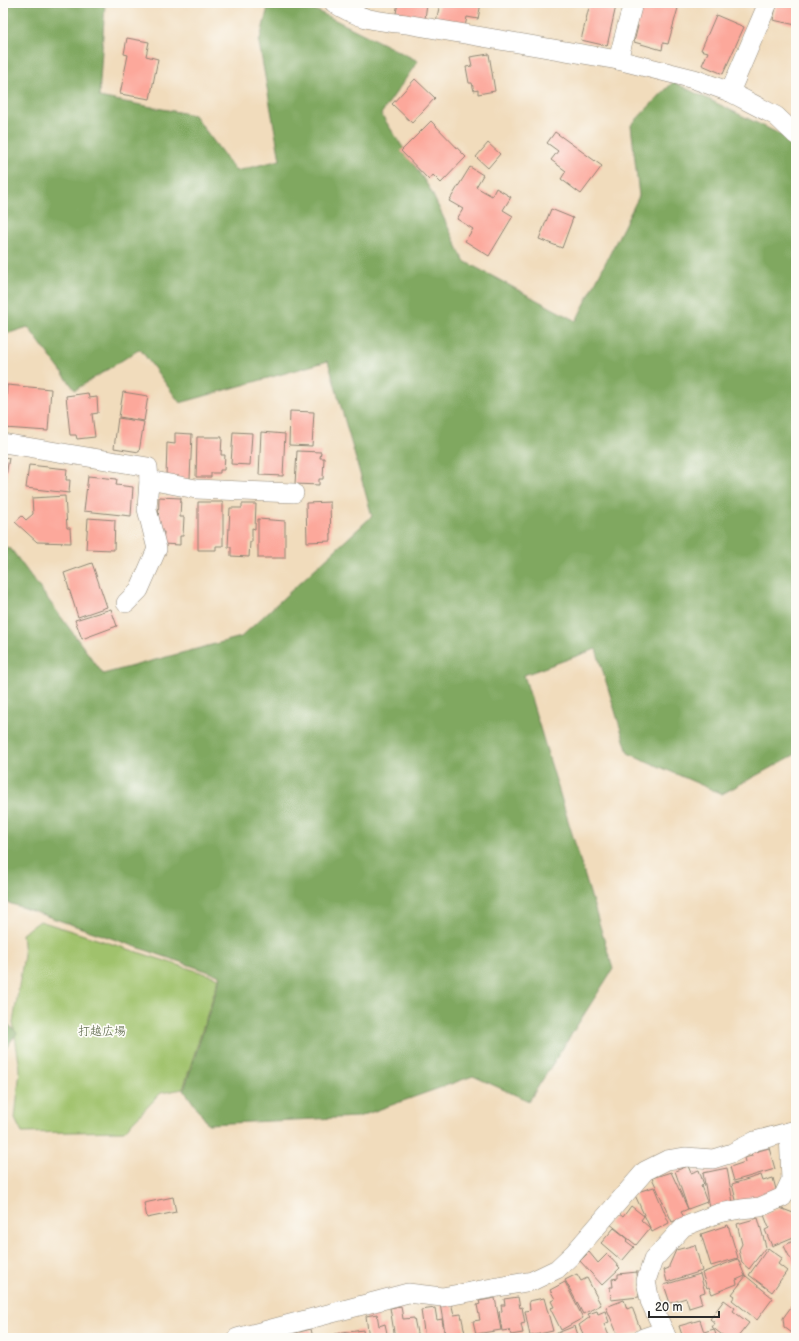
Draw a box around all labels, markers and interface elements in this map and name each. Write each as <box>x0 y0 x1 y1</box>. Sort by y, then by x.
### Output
park label: 打越広場 <box>78 1024 126 1039</box>
scale bar <box>649 1293 719 1319</box>
text: 20 m <box>655 1300 682 1315</box>

